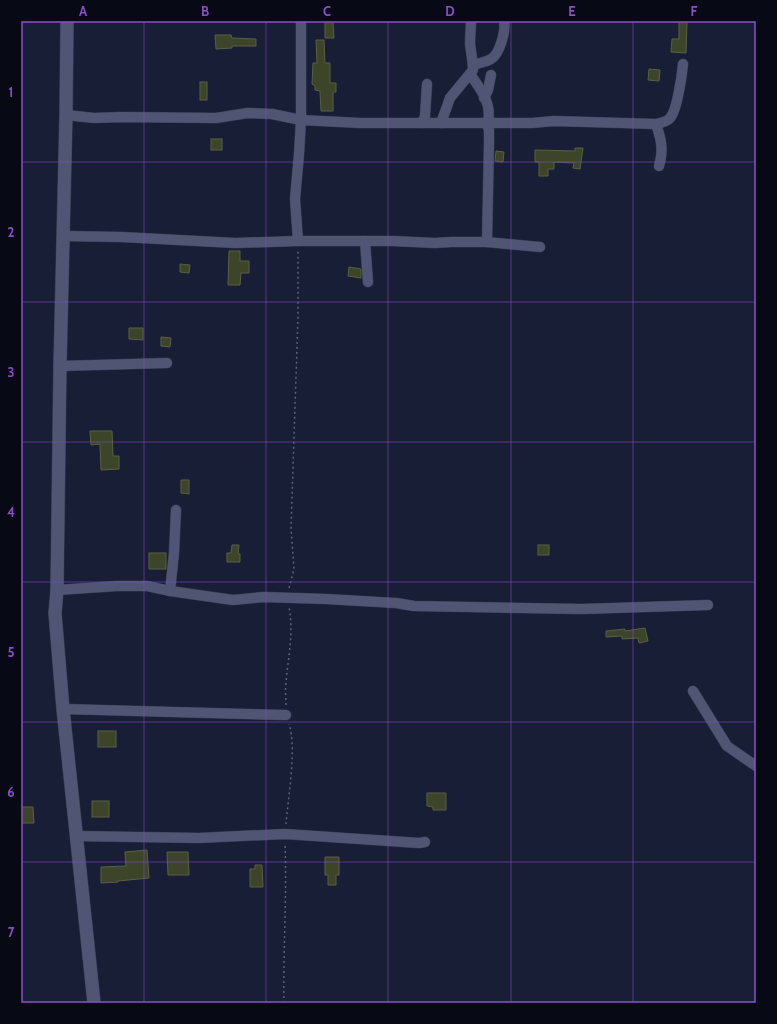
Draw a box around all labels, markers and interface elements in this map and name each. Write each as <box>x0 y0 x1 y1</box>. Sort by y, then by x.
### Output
text: A <box>79 3 88 19</box>
text: B <box>201 3 209 19</box>
text: C <box>323 3 331 19</box>
text: D <box>445 3 455 19</box>
text: E <box>568 3 576 19</box>
text: F <box>691 3 698 19</box>
text: 1 <box>9 84 13 100</box>
text: 2 <box>8 224 15 240</box>
text: 3 <box>7 364 15 380</box>
text: 4 <box>7 504 15 520</box>
text: 5 <box>8 644 15 660</box>
text: 6 <box>7 784 15 800</box>
text: 7 <box>8 924 15 940</box>

